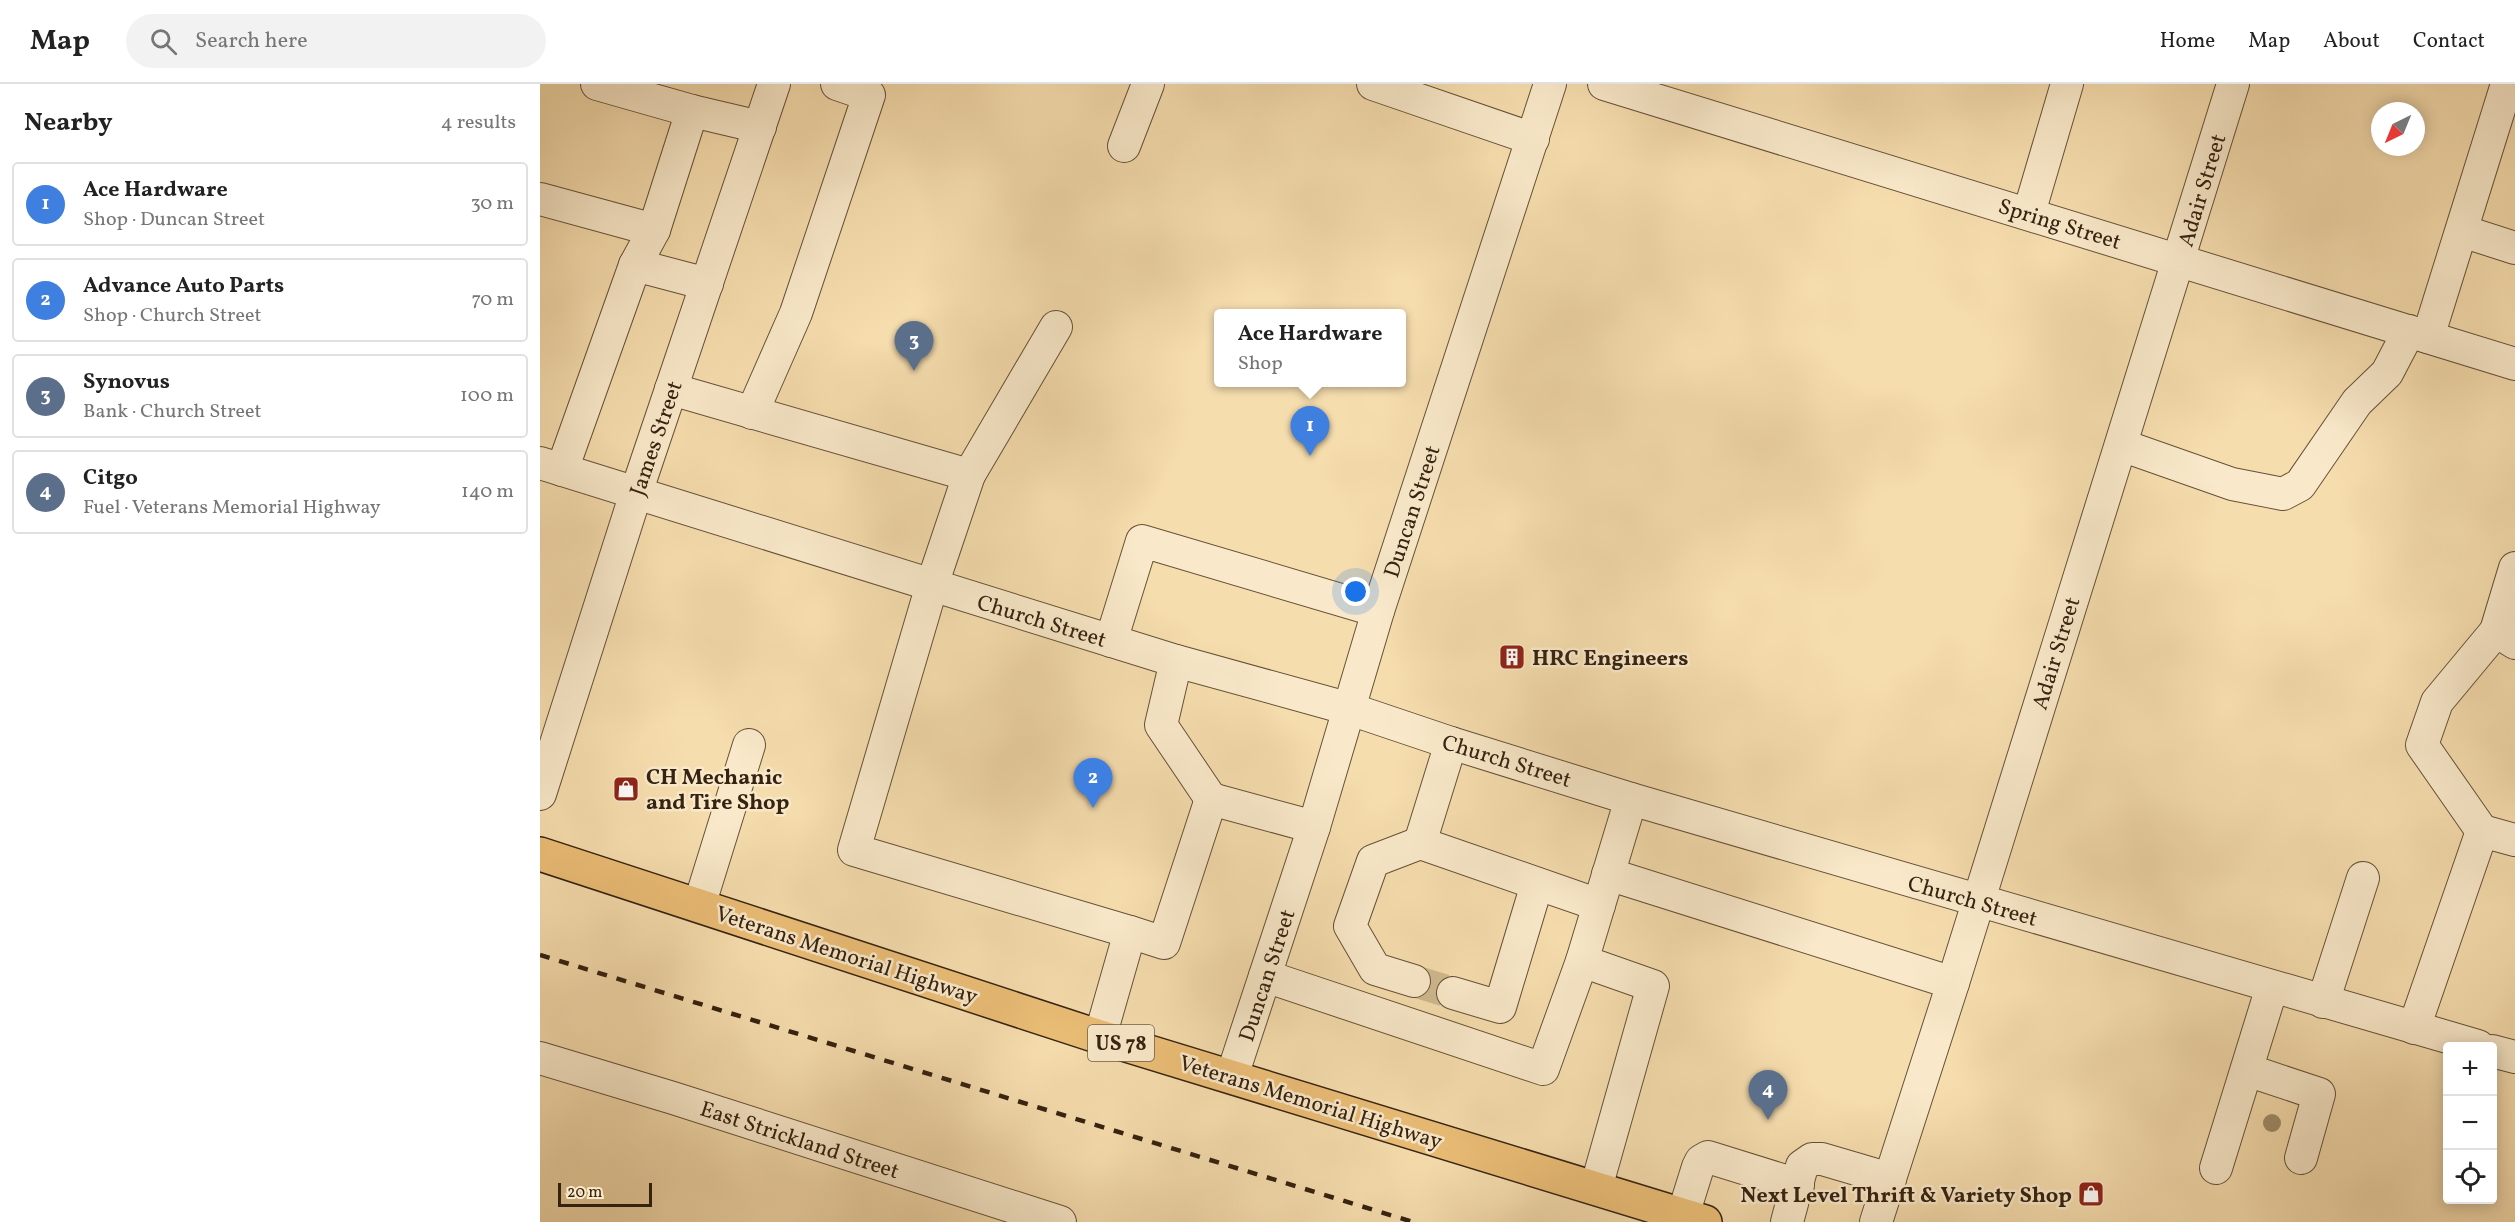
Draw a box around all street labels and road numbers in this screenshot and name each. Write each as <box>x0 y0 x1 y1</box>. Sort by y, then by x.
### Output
street label: Adair Street <box>2172 130 2235 251</box>
street label: Spring Street <box>1994 192 2125 259</box>
street label: James Street <box>623 377 692 500</box>
street label: Duncan Street <box>1377 441 1449 582</box>
street label: Church Street <box>973 588 1110 657</box>
street label: Adair Street <box>2026 593 2089 714</box>
street label: Church Street <box>1438 728 1575 797</box>
street label: Church Street <box>1904 869 2041 936</box>
street label: Veterans Memorial Highway <box>711 899 981 1013</box>
street label: Duncan Street <box>1232 905 1304 1046</box>
road number: US 78 <box>1088 1025 1154 1061</box>
street label: Veterans Memorial Highway <box>1175 1049 1446 1158</box>
street label: East Strickland Street <box>696 1095 903 1188</box>

